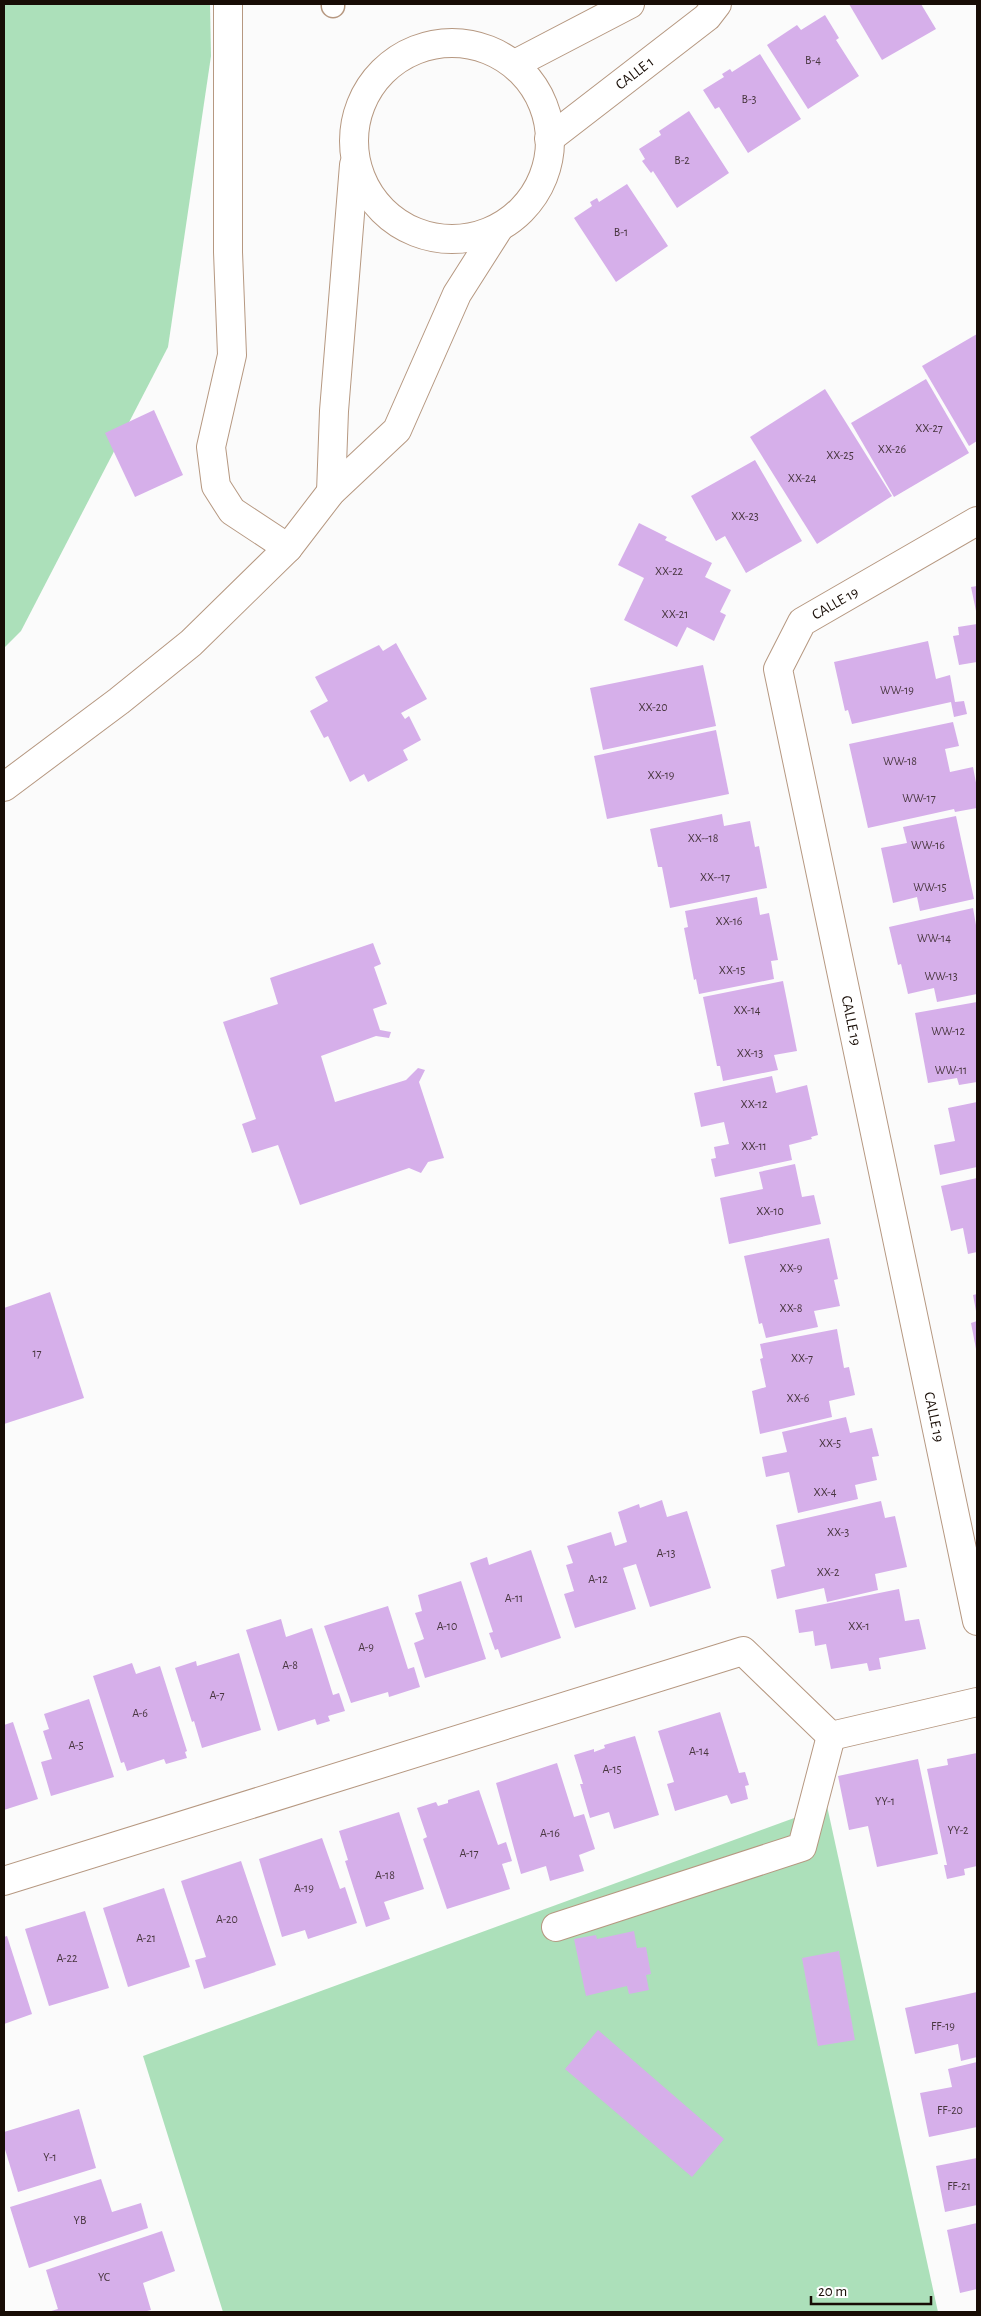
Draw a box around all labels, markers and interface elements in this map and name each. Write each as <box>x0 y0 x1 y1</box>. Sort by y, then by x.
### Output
street label: CALLE 1 <box>613 54 657 93</box>
house number: B-4 <box>805 54 821 66</box>
house number: B-3 <box>741 93 757 105</box>
house number: B-2 <box>674 154 690 166</box>
house number: B-1 <box>614 226 628 238</box>
house number: XX-27 <box>915 422 943 434</box>
house number: XX-26 <box>878 443 907 455</box>
house number: XX-25 <box>826 449 854 461</box>
house number: XX-24 <box>788 472 816 484</box>
house number: XX-23 <box>731 510 759 522</box>
house number: XX-22 <box>655 565 684 577</box>
street label: CALLE 19 <box>809 584 861 623</box>
house number: XX-21 <box>662 608 688 620</box>
house number: WW-19 <box>880 684 914 696</box>
house number: XX-20 <box>638 701 668 713</box>
house number: WW-18 <box>883 755 917 767</box>
house number: XX-19 <box>648 769 675 781</box>
house number: WW-17 <box>902 792 936 804</box>
house number: XX--18 <box>688 832 719 844</box>
house number: WW-16 <box>911 839 945 851</box>
house number: XX--17 <box>700 871 730 883</box>
house number: WW-15 <box>913 881 947 893</box>
house number: XX-16 <box>716 915 743 927</box>
house number: WW-14 <box>917 932 951 944</box>
house number: XX-15 <box>719 964 745 976</box>
house number: WW-13 <box>924 970 958 982</box>
street label: CALLE 19 <box>838 994 864 1047</box>
house number: XX-14 <box>733 1004 761 1016</box>
house number: WW-12 <box>931 1025 965 1037</box>
house number: XX-13 <box>737 1047 763 1059</box>
house number: WW-11 <box>935 1064 967 1076</box>
house number: XX-12 <box>741 1098 768 1110</box>
house number: XX-11 <box>741 1140 767 1152</box>
house number: XX-10 <box>756 1205 784 1217</box>
house number: XX-9 <box>780 1262 803 1274</box>
house number: XX-8 <box>780 1302 803 1314</box>
house number: 17 <box>32 1347 42 1359</box>
house number: XX-7 <box>791 1352 813 1364</box>
street label: CALLE 19 <box>921 1391 946 1444</box>
house number: XX-6 <box>787 1392 810 1404</box>
house number: XX-5 <box>819 1437 841 1449</box>
house number: XX-4 <box>814 1486 837 1498</box>
house number: XX-3 <box>827 1526 849 1538</box>
house number: A-13 <box>656 1547 676 1559</box>
house number: XX-2 <box>817 1566 840 1578</box>
house number: A-12 <box>588 1573 608 1585</box>
house number: A-11 <box>505 1592 523 1604</box>
house number: A-10 <box>437 1620 457 1632</box>
house number: XX-1 <box>848 1620 870 1632</box>
house number: A-9 <box>358 1641 374 1653</box>
house number: A-8 <box>282 1659 298 1671</box>
house number: A-7 <box>209 1689 225 1701</box>
house number: A-6 <box>132 1707 148 1719</box>
house number: A-5 <box>68 1739 84 1751</box>
house number: A-14 <box>689 1745 709 1757</box>
house number: A-15 <box>602 1763 622 1775</box>
house number: YY-1 <box>875 1795 895 1807</box>
house number: YY-2 <box>947 1824 969 1836</box>
house number: A-16 <box>540 1827 560 1839</box>
house number: A-17 <box>459 1847 479 1859</box>
house number: A-18 <box>375 1869 395 1881</box>
house number: A-19 <box>294 1882 314 1894</box>
house number: A-20 <box>216 1913 238 1925</box>
house number: A-21 <box>136 1932 156 1944</box>
house number: A-22 <box>57 1952 78 1964</box>
house number: FF-19 <box>931 2020 955 2032</box>
house number: FF-20 <box>937 2104 963 2116</box>
house number: Y-1 <box>43 2151 57 2163</box>
house number: FF-21 <box>947 2180 971 2192</box>
house number: YB <box>74 2214 86 2226</box>
house number: YC <box>98 2271 110 2283</box>
scale bar <box>811 2274 931 2306</box>
text: 20 m <box>818 2284 847 2299</box>

